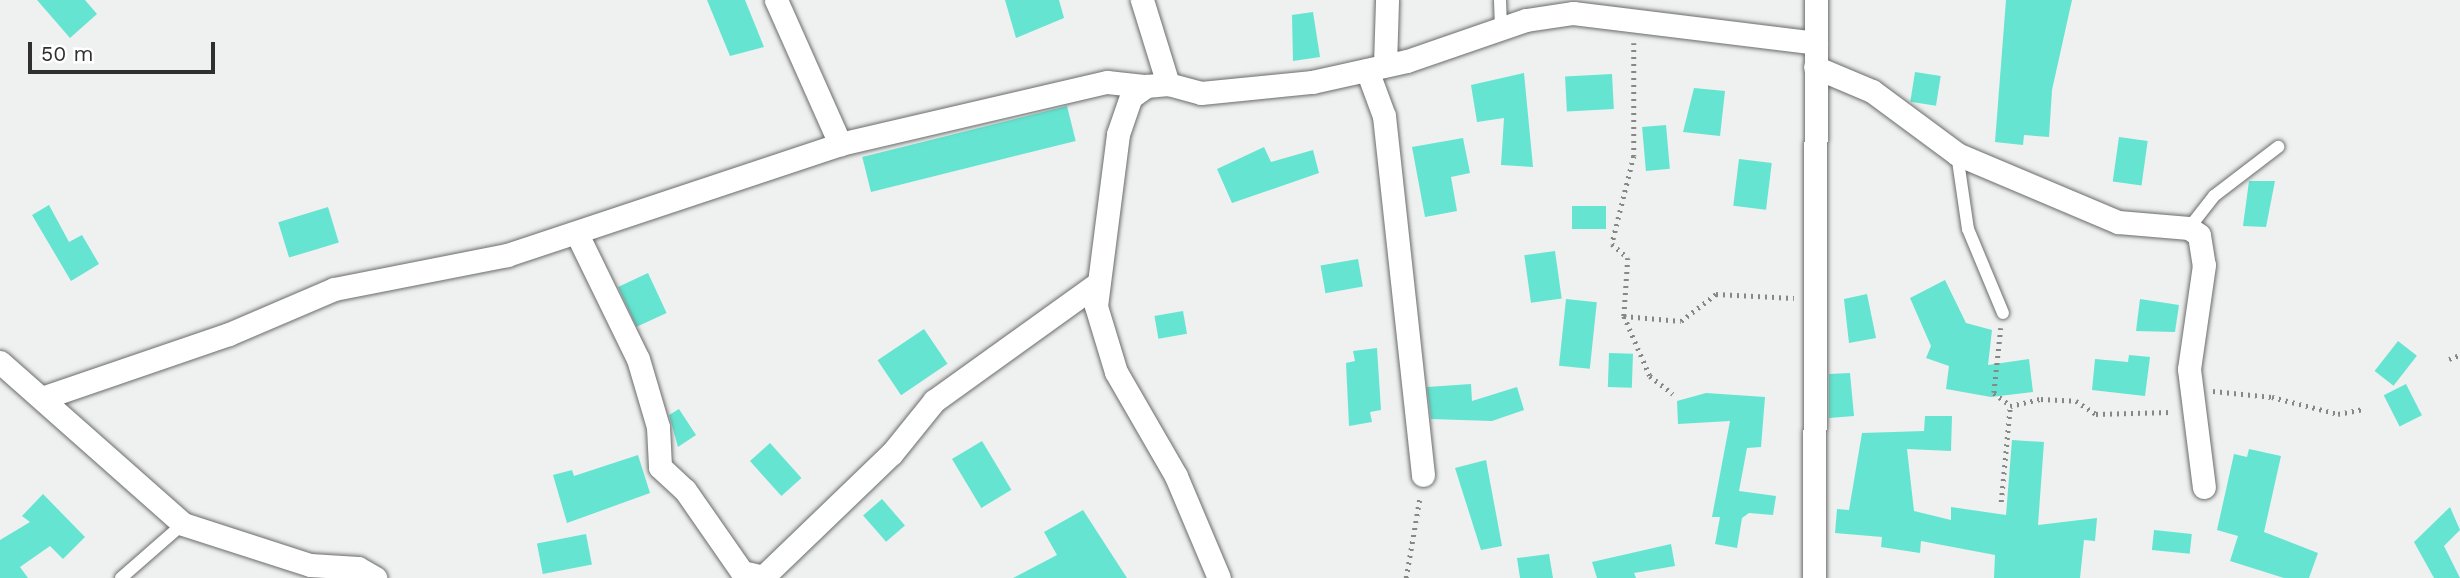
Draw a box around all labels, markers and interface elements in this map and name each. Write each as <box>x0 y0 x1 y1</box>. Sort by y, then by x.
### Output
scale bar <box>32 28 219 72</box>
text: 50 m <box>41 41 93 66</box>

